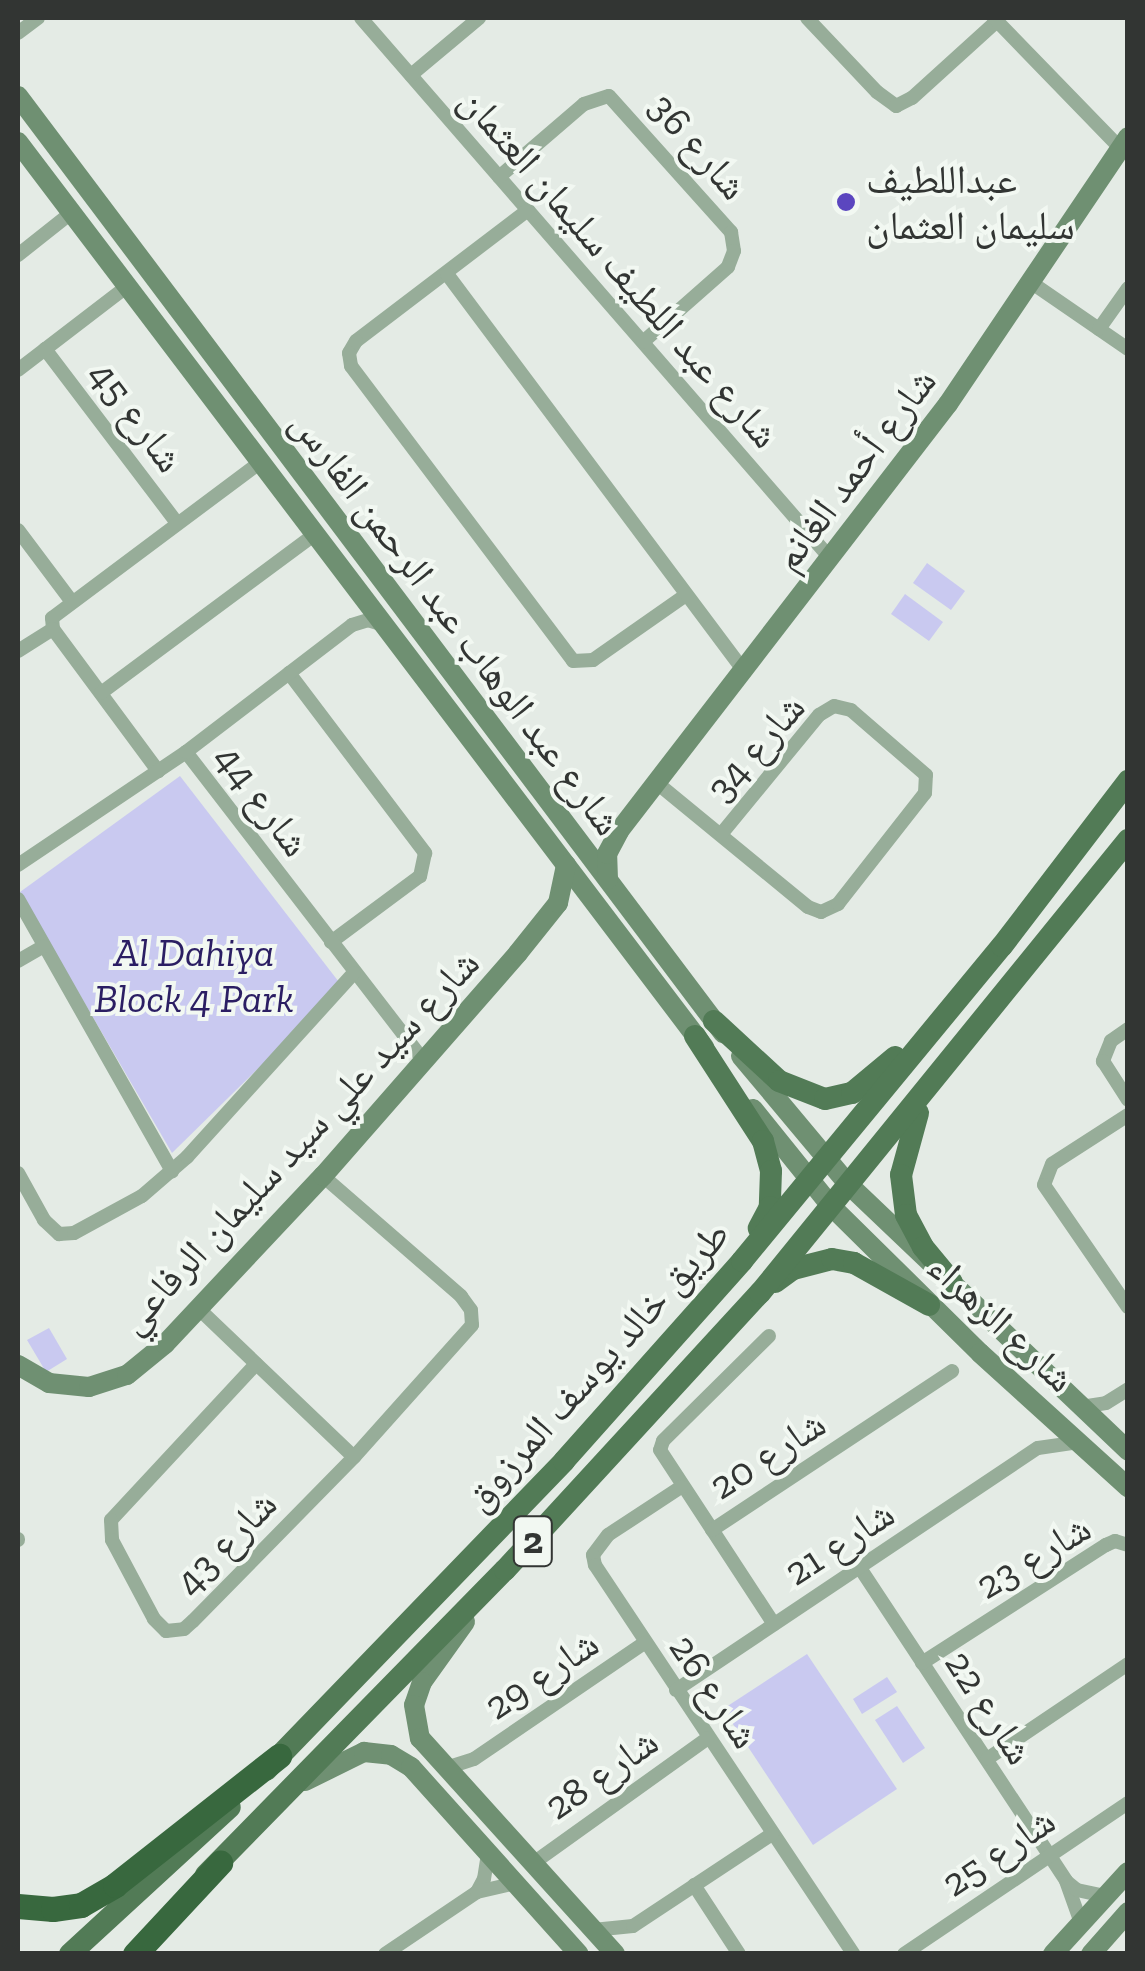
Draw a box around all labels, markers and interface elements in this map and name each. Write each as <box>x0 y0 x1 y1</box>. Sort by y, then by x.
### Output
street label: شارع عبد اللطيف سليمان العثمان <box>450 77 790 457</box>
street label: شارع 36 <box>640 83 758 209</box>
place label: عبداللطيف سليمان العثمان <box>866 155 1075 249</box>
marker: عبداللطيف سليمان العثمان <box>835 191 857 213</box>
street label: شارع 45 <box>80 351 194 481</box>
street label: شارع أحمد الغانم <box>762 358 946 580</box>
street label: شارع عبد الوهاب عبد الرحمن الفارس <box>281 400 633 844</box>
street label: شارع 34 <box>695 684 815 810</box>
street label: شارع 44 <box>205 734 321 866</box>
park label: Al Dahiya Block 4 Park <box>94 928 294 1022</box>
street label: شارع سيد علي سيد سليمان الرفاعي <box>107 939 489 1343</box>
street label: طريق خالد يوسف المرزوق <box>453 1210 739 1520</box>
street label: شارع الزهراء <box>919 1242 1085 1402</box>
street label: شارع 20 <box>700 1399 834 1509</box>
street label: شارع 43 <box>164 1480 286 1604</box>
street label: شارع 21 <box>775 1489 903 1595</box>
street label: شارع 23 <box>967 1503 1099 1609</box>
road number: 2 <box>510 1508 556 1574</box>
street label: شارع 29 <box>475 1619 607 1729</box>
street label: شارع 26 <box>660 1625 770 1757</box>
street label: شارع 22 <box>935 1641 1045 1773</box>
street label: شارع 28 <box>535 1717 667 1829</box>
street label: شارع 25 <box>932 1796 1064 1906</box>

